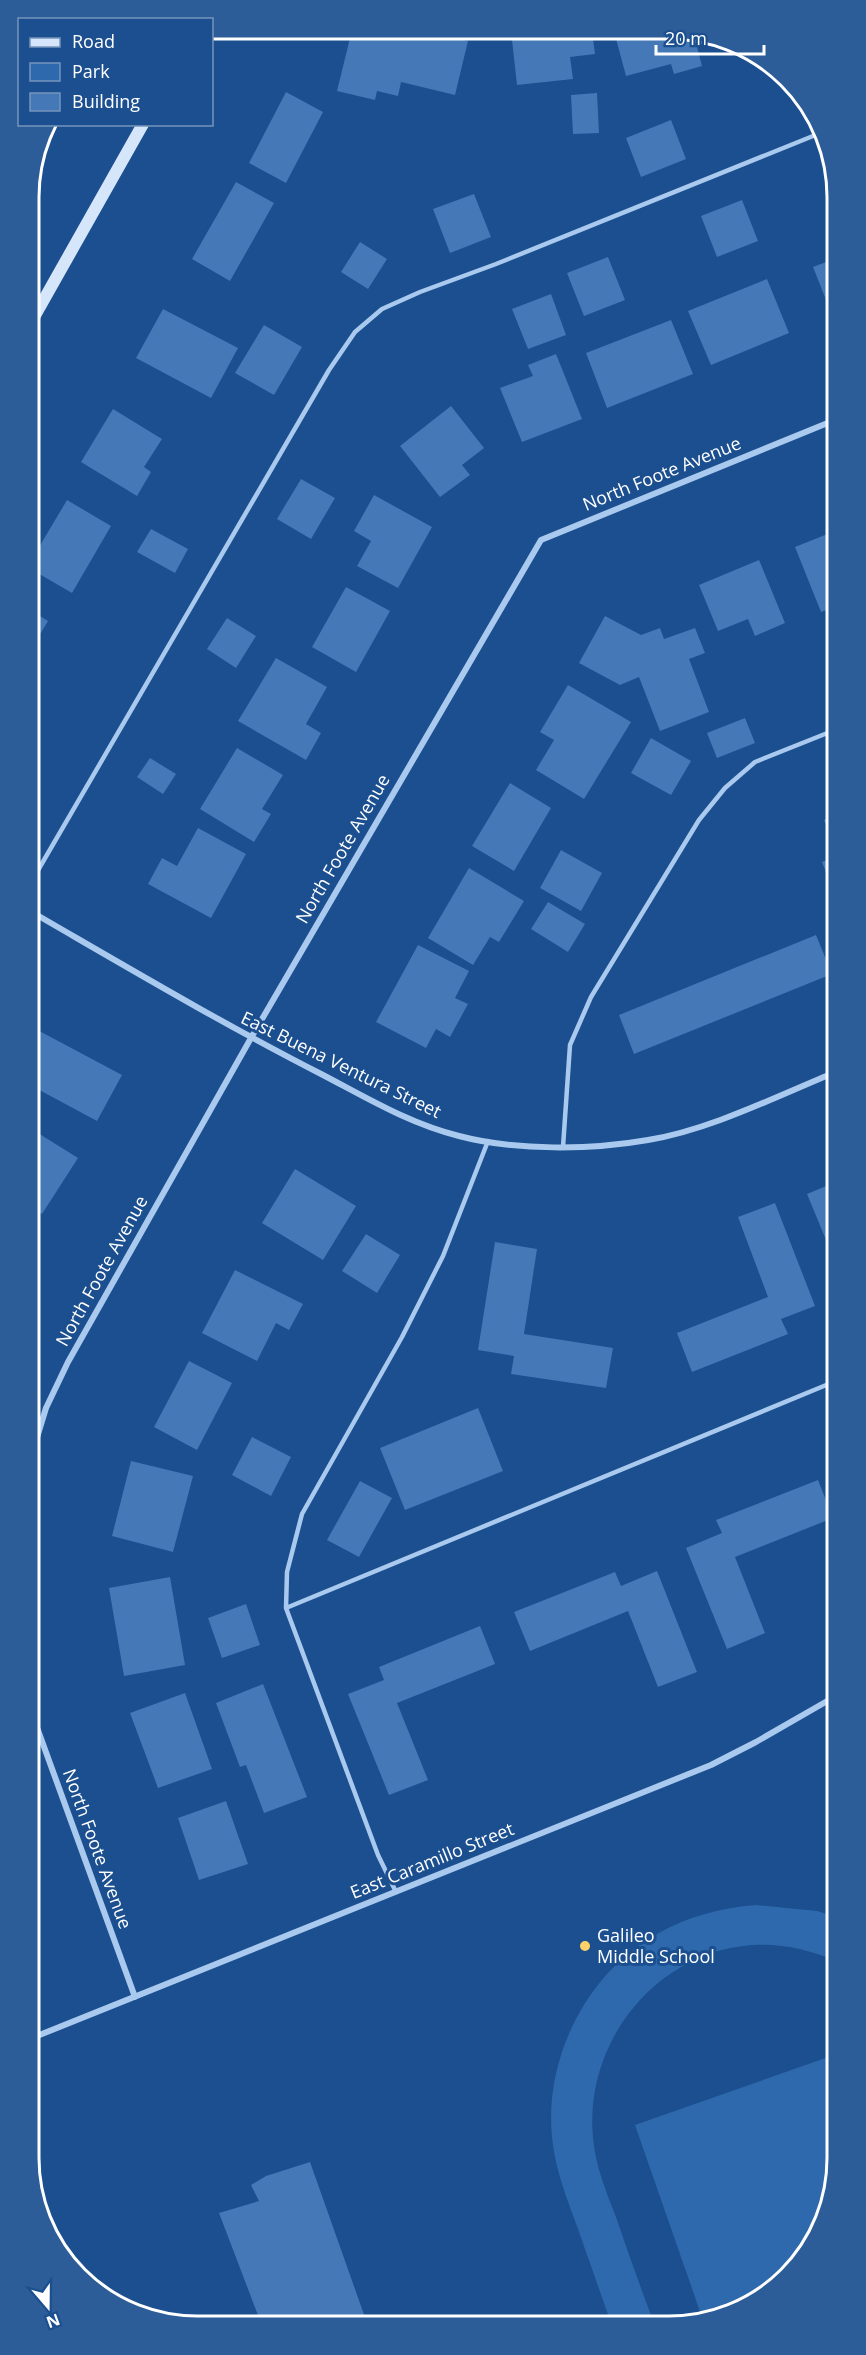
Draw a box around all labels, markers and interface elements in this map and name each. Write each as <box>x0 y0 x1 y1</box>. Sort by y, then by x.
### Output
legend <box>18 18 213 126</box>
scale bar <box>656 18 764 56</box>
text: 20 m <box>665 26 707 50</box>
text: Road <box>72 29 115 53</box>
text: Park <box>72 59 110 83</box>
text: Building <box>72 89 140 113</box>
street label: North Foote Avenue <box>579 430 744 516</box>
street label: North Foote Avenue <box>290 769 395 928</box>
street label: East Buena Ventura Street <box>237 1005 445 1123</box>
street label: North Foote Avenue <box>50 1191 153 1350</box>
street label: North Foote Avenue <box>58 1765 138 1932</box>
street label: East Caramillo Street <box>346 1816 517 1904</box>
place label: Galileo Middle School <box>597 1923 715 1968</box>
marker: Galileo Middle School <box>578 1939 592 1953</box>
north arrow <box>18 2277 78 2337</box>
text: N <box>43 2309 63 2334</box>

